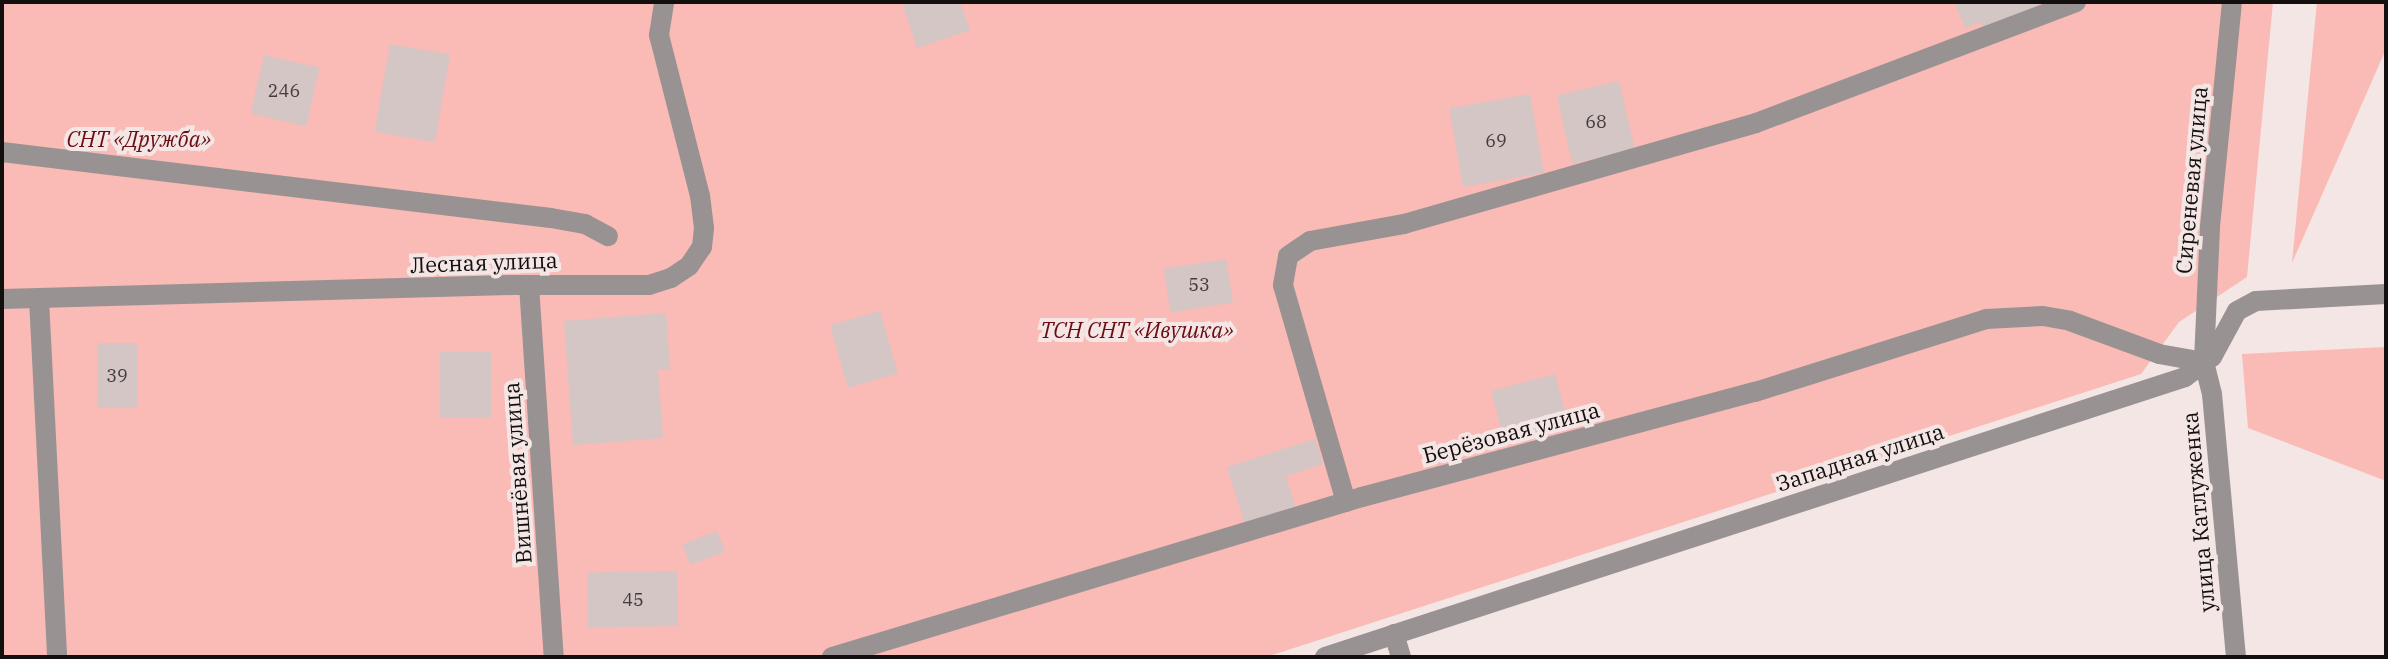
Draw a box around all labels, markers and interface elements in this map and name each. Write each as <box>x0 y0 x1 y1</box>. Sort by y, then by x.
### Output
house number: 246 <box>268 80 300 102</box>
street label: Сиреневая улица <box>2170 85 2212 275</box>
house number: 68 <box>1585 111 1607 133</box>
park label: СНТ «Дружба» <box>67 126 211 152</box>
house number: 69 <box>1485 130 1507 152</box>
street label: Лесная улица <box>410 246 558 278</box>
house number: 53 <box>1188 274 1210 296</box>
park label: ТСН СНТ «Ивушка» <box>1040 317 1234 343</box>
house number: 39 <box>106 365 128 387</box>
street label: Вишнёвая улица <box>497 381 537 565</box>
street label: Берёзовая улица <box>1420 396 1602 468</box>
street label: улица Катлуженка <box>2176 411 2220 613</box>
street label: Западная улица <box>1773 417 1947 497</box>
house number: 45 <box>622 589 644 611</box>

